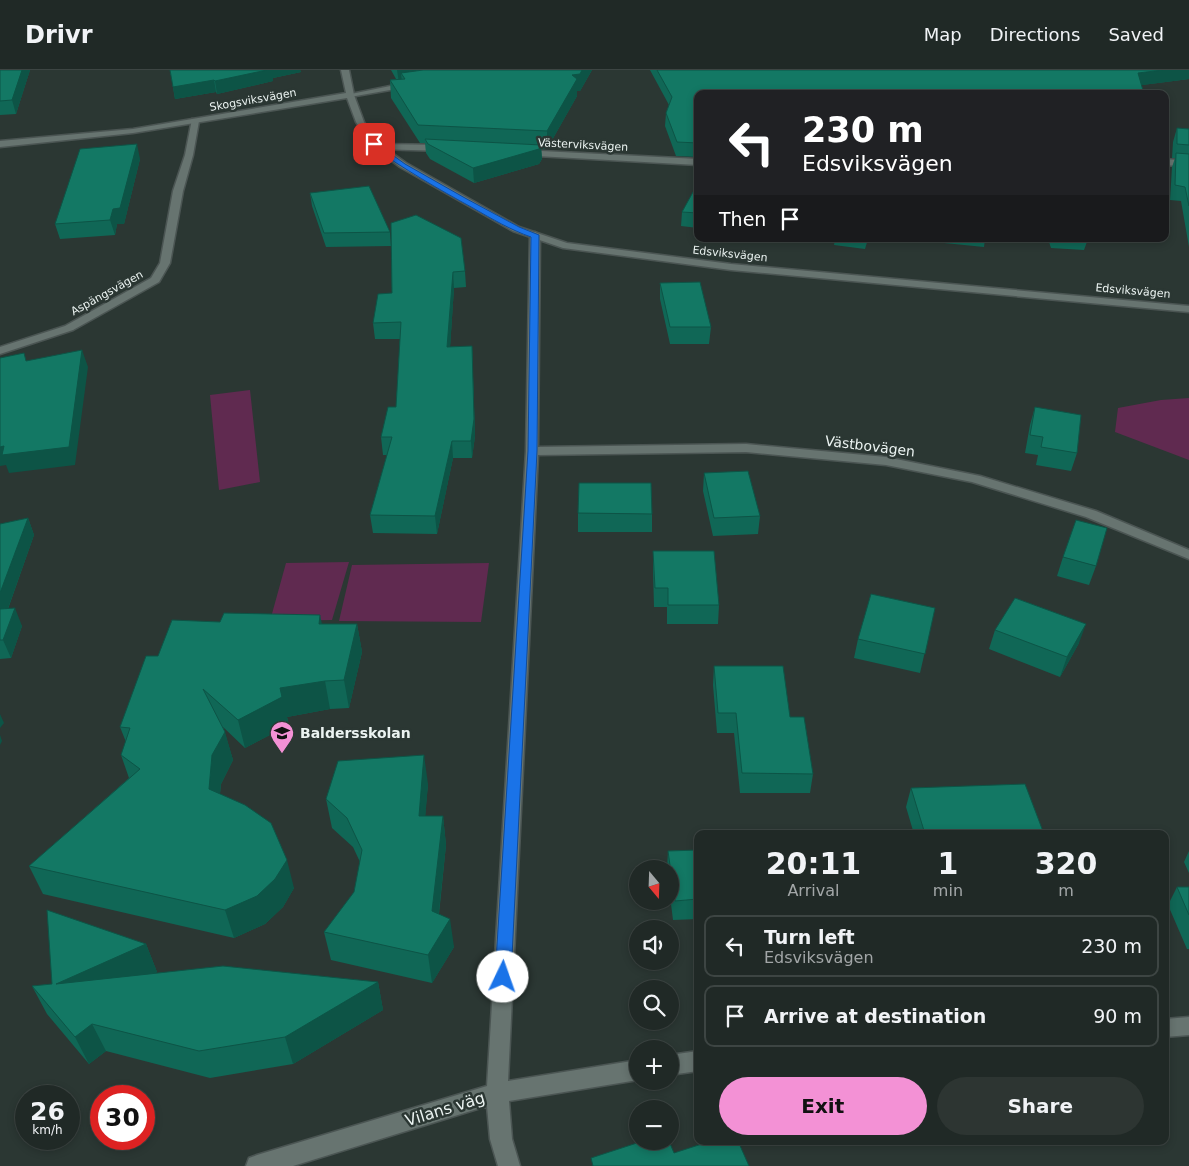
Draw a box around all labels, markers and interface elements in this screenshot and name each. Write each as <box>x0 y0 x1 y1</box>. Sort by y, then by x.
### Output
text: Drivr <box>25 21 92 49</box>
text: Map <box>924 24 962 45</box>
text: Directions <box>990 24 1080 45</box>
text: Saved <box>1108 24 1164 45</box>
street label: Skogsviksvägen <box>209 86 298 114</box>
icon: left <box>719 110 784 175</box>
text: 230 m <box>802 110 924 150</box>
pin <box>353 123 395 165</box>
icon: arrive <box>360 130 388 158</box>
street label: Västerviksvägen <box>538 136 628 154</box>
text: Edsviksvägen <box>802 151 953 176</box>
icon: arrive <box>776 205 804 233</box>
text: Then <box>719 208 766 230</box>
street label: Edsviksvägen <box>692 244 768 264</box>
street label: Aspängsvägen <box>69 268 145 318</box>
street label: Edsviksvägen <box>1095 281 1171 301</box>
street label: Västbovägen <box>824 433 916 459</box>
school or university icon: Baldersskolan <box>269 720 295 754</box>
place label: Baldersskolan <box>300 725 411 741</box>
text: 20:11 <box>766 846 861 881</box>
text: 1 <box>937 846 958 881</box>
text: 320 <box>1035 846 1097 881</box>
north arrow <box>629 860 679 910</box>
map controls <box>629 860 679 1150</box>
text: Arrival <box>787 881 839 900</box>
text: min <box>933 881 963 900</box>
text: m <box>1058 881 1074 900</box>
button: sound <box>629 920 679 970</box>
text: Turn left <box>764 926 855 948</box>
icon: left <box>721 932 749 960</box>
text: 230 m <box>1081 935 1142 957</box>
text: Edsviksvägen <box>764 948 874 967</box>
position arrow <box>476 950 528 1002</box>
button: search <box>629 980 679 1030</box>
icon: arrive <box>721 1002 749 1030</box>
text: Arrive at destination <box>764 1005 986 1027</box>
text: 90 m <box>1093 1005 1142 1027</box>
button: + <box>629 1040 679 1090</box>
button: Exit <box>719 1077 927 1135</box>
button: Share <box>937 1077 1144 1135</box>
speed limit sign: 30 <box>90 1085 155 1150</box>
street label: Vilans väg <box>403 1088 487 1130</box>
text: 26 <box>30 1097 65 1126</box>
button: − <box>629 1100 679 1150</box>
text: km/h <box>32 1123 63 1137</box>

